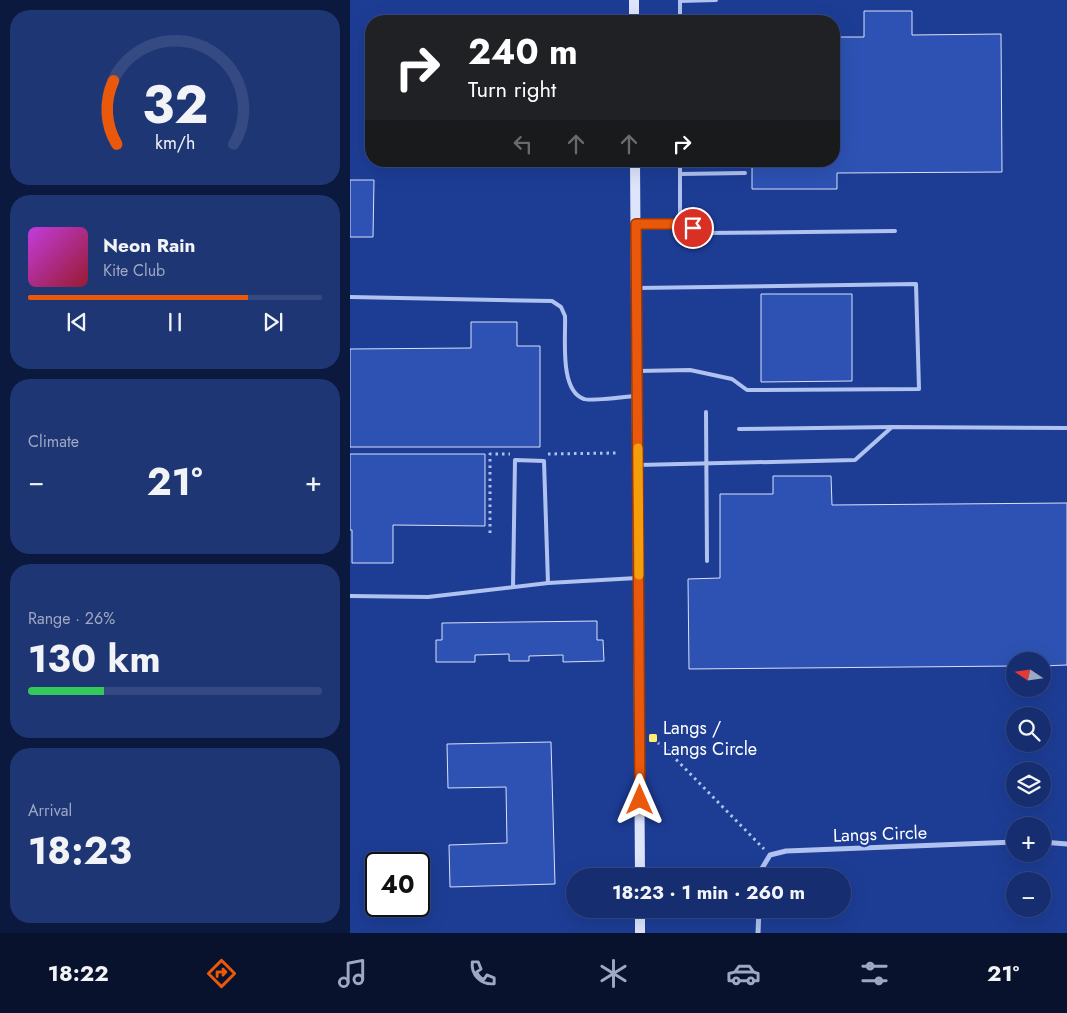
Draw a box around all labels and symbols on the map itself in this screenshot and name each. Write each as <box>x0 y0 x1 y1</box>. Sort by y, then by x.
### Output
pin <box>672 207 714 249</box>
north arrow <box>1006 652 1051 698</box>
place label: Langs / Langs Circle <box>663 715 757 762</box>
marker: Langs / Langs Circle <box>647 732 659 744</box>
position arrow <box>613 773 665 825</box>
street label: Langs Circle <box>833 819 927 849</box>
speed limit sign: 40 <box>365 852 430 917</box>

